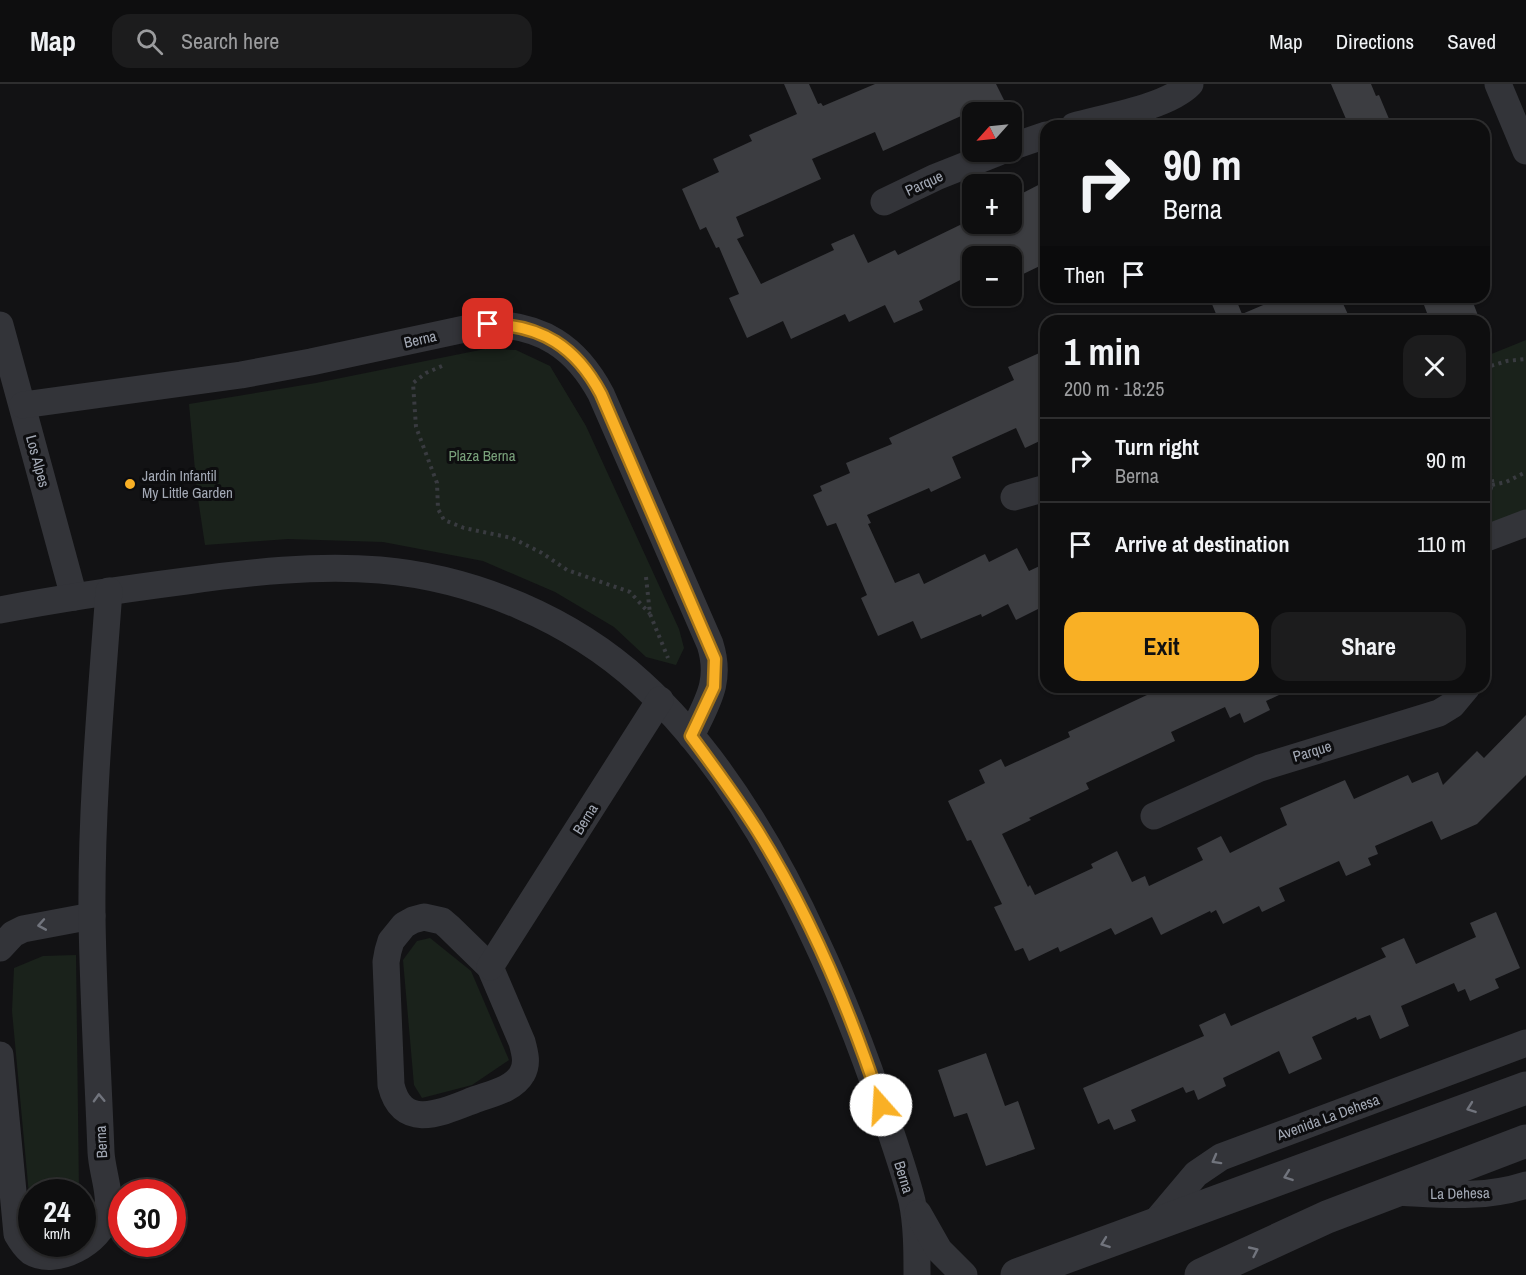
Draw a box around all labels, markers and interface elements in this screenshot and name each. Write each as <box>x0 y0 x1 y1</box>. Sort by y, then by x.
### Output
search box <box>112 14 532 68</box>
text: Map <box>30 22 76 60</box>
icon: search <box>133 25 166 58</box>
text: Search here <box>181 26 279 56</box>
text: Map <box>1269 27 1303 56</box>
text: Directions <box>1336 27 1414 56</box>
text: Saved <box>1447 27 1496 56</box>
north arrow <box>962 102 1022 162</box>
map controls <box>962 102 1022 306</box>
text: 90 m <box>1163 137 1242 193</box>
icon: right <box>1064 144 1142 222</box>
street label: Parque <box>902 165 947 201</box>
button: + <box>962 174 1022 234</box>
text: Berna <box>1163 191 1222 227</box>
button: − <box>962 246 1022 306</box>
icon: arrive <box>1117 258 1150 291</box>
text: Then <box>1064 260 1105 290</box>
pin <box>462 298 513 349</box>
icon: arrive <box>471 307 504 340</box>
street label: Berna <box>402 325 439 353</box>
text: 1 min <box>1064 328 1141 376</box>
button: close <box>1403 335 1466 398</box>
text: 200 m · 18:25 <box>1064 375 1164 402</box>
text: Turn right <box>1115 432 1199 462</box>
street label: Los Alpes <box>21 433 55 489</box>
icon: right <box>1064 444 1097 477</box>
park label: Plaza Berna <box>448 445 516 466</box>
text: 90 m <box>1426 445 1466 475</box>
text: Berna <box>1115 462 1159 489</box>
place label: Jardin Infantil My Little Garden <box>142 465 233 503</box>
marker: Jardin Infantil My Little Garden <box>123 477 137 491</box>
icon: arrive <box>1064 528 1097 561</box>
text: Arrive at destination <box>1115 529 1289 559</box>
text: 110 m <box>1417 529 1466 559</box>
button: Exit <box>1064 612 1259 681</box>
button: Share <box>1271 612 1466 681</box>
street label: Parque <box>1290 735 1334 767</box>
street label: Berna <box>567 799 603 838</box>
one-way arrow <box>38 918 48 931</box>
position arrow <box>849 1073 913 1137</box>
street label: Avenida La Dehesa <box>1273 1089 1382 1146</box>
one-way arrow <box>93 1093 106 1102</box>
one-way arrow <box>1466 1101 1477 1113</box>
street label: Berna <box>90 1125 112 1159</box>
one-way arrow <box>1212 1153 1222 1164</box>
street label: Berna <box>889 1158 919 1196</box>
one-way arrow <box>1283 1168 1294 1181</box>
speed limit sign: 30 <box>108 1179 186 1257</box>
street label: La Dehesa <box>1430 1182 1490 1204</box>
text: 24 <box>43 1191 71 1231</box>
text: km/h <box>44 1223 70 1244</box>
one-way arrow <box>1100 1235 1111 1248</box>
one-way arrow <box>1248 1246 1259 1258</box>

